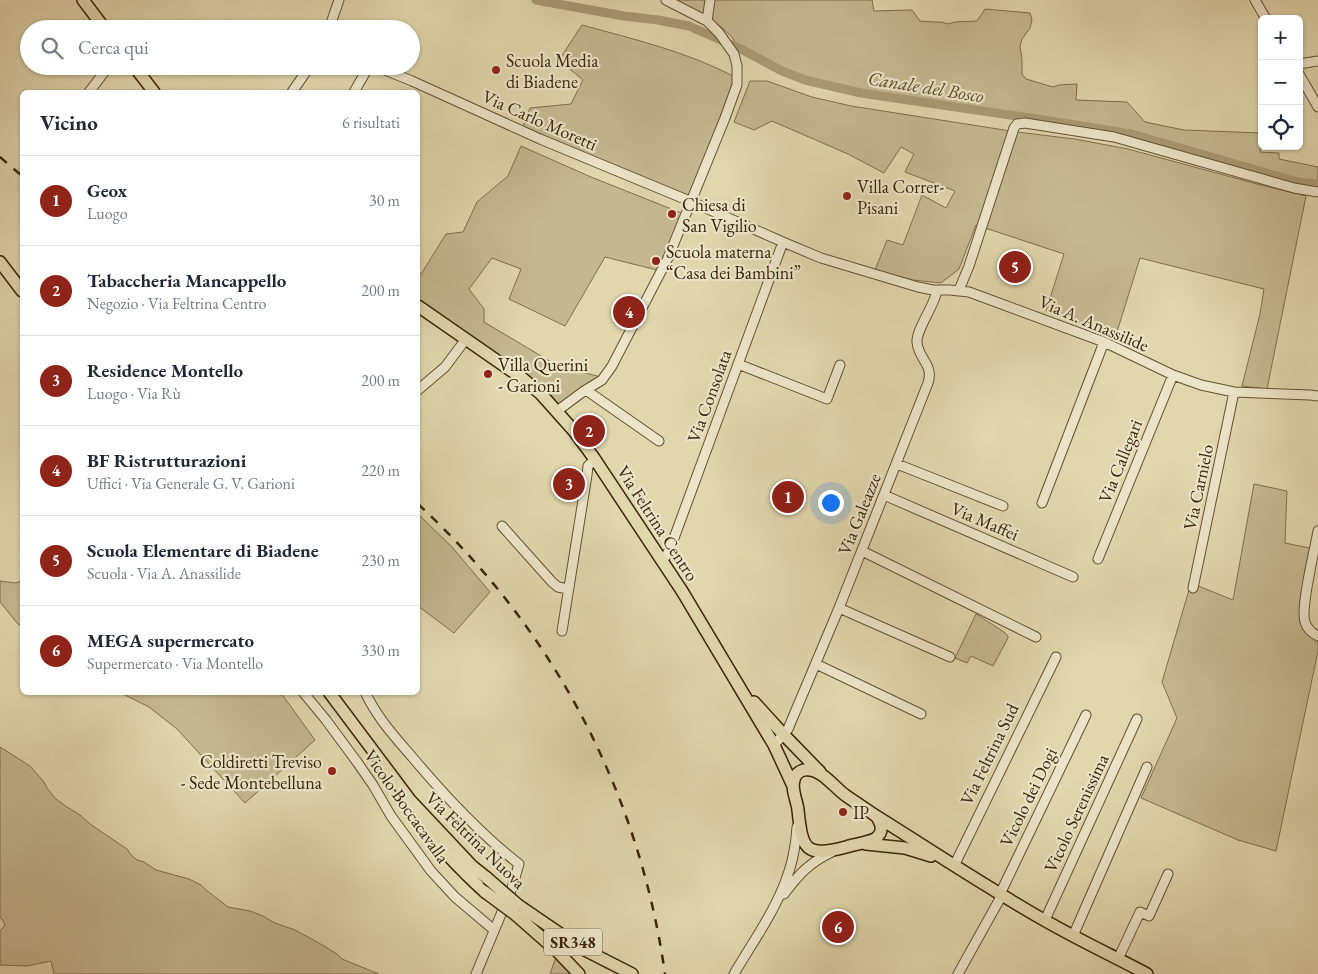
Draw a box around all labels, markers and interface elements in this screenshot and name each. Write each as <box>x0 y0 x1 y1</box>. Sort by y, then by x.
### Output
map controls <box>1258 15 1303 150</box>
button: + <box>1258 15 1303 60</box>
search box <box>20 20 420 75</box>
icon: search <box>38 34 66 62</box>
text: Cerca qui <box>78 35 149 60</box>
place label: Scuola Media di Biadene <box>506 49 599 93</box>
button: − <box>1258 60 1303 105</box>
marker: Scuola Media di Biadene <box>490 64 502 76</box>
water label: Canale del Bosco <box>866 66 986 108</box>
street label: Via Carlo Moretti <box>479 84 602 156</box>
button: locate <box>1258 105 1303 150</box>
text: Vicino <box>40 109 98 136</box>
text: 6 risultati <box>342 112 400 133</box>
place label: Villa Correr- Pisani <box>857 175 944 219</box>
text: Geox <box>87 178 127 203</box>
text: 1 <box>52 190 60 211</box>
text: 30 m <box>369 190 400 211</box>
marker: Villa Correr- Pisani <box>841 190 853 202</box>
place label: Chiesa di San Vigilio <box>682 193 757 237</box>
text: Luogo <box>87 203 128 224</box>
marker: Chiesa di San Vigilio <box>666 208 678 220</box>
place label: Scuola materna “Casa dei Bambini” <box>666 240 801 284</box>
pin: 5 <box>999 248 1031 286</box>
marker: Scuola materna “Casa dei Bambini” <box>650 255 662 267</box>
text: Tabaccheria Mancappello <box>87 268 286 293</box>
text: 2 <box>52 280 60 301</box>
text: 200 m <box>361 280 400 301</box>
street label: Via A. Anassilide <box>1036 290 1152 356</box>
text: Negozio · Via Feltrina Centro <box>87 293 266 314</box>
pin: 4 <box>613 293 645 331</box>
street label: Via Consolata <box>682 346 737 445</box>
place label: Villa Querini - Garioni <box>498 353 589 397</box>
text: Residence Montello <box>87 358 243 383</box>
marker: Villa Querini - Garioni <box>482 368 494 380</box>
text: 3 <box>52 370 60 391</box>
text: 200 m <box>361 370 400 391</box>
text: Luogo · Via Rù <box>87 383 181 404</box>
pin: 2 <box>573 412 605 450</box>
street label: Via Callegari <box>1093 415 1147 506</box>
street label: Via Carnielo <box>1178 442 1218 532</box>
text: BF Ristrutturazioni <box>87 448 246 473</box>
text: 4 <box>52 460 60 481</box>
text: 220 m <box>361 460 400 481</box>
street label: Via Feltrina Centro <box>612 461 704 585</box>
pin: 3 <box>553 465 585 503</box>
street label: Via Galeazze <box>832 470 886 558</box>
text: Uffici · Via Generale G. V. Garioni <box>87 473 295 494</box>
pin: 1 <box>772 478 804 516</box>
your location <box>818 490 844 516</box>
street label: Via Maffei <box>948 496 1023 546</box>
text: Scuola Elementare di Biadene <box>87 538 319 563</box>
text: 5 <box>52 550 60 571</box>
text: 230 m <box>361 550 400 571</box>
text: Scuola · Via A. Anassilide <box>87 563 241 584</box>
text: MEGA supermercato <box>87 628 254 653</box>
text: 6 <box>52 640 60 661</box>
text: 330 m <box>361 640 400 661</box>
text: Supermercato · Via Montello <box>87 653 263 674</box>
street label: Via Feltrina Sud <box>954 699 1024 809</box>
street label: Vicolo dei Dogi <box>994 743 1062 850</box>
street label: Vicolo Boccacavalla <box>359 745 455 868</box>
street label: Vicolo Serenissima <box>1038 749 1114 876</box>
place label: Coldiretti Treviso - Sede Montebelluna <box>180 750 323 794</box>
marker: Coldiretti Treviso - Sede Montebelluna <box>326 765 338 777</box>
street label: Via Feltrina Nuova <box>421 786 532 894</box>
place label: IP <box>853 801 869 824</box>
marker: IP <box>837 806 849 818</box>
pin: 6 <box>822 908 854 946</box>
road number: SR348 <box>544 929 602 956</box>

